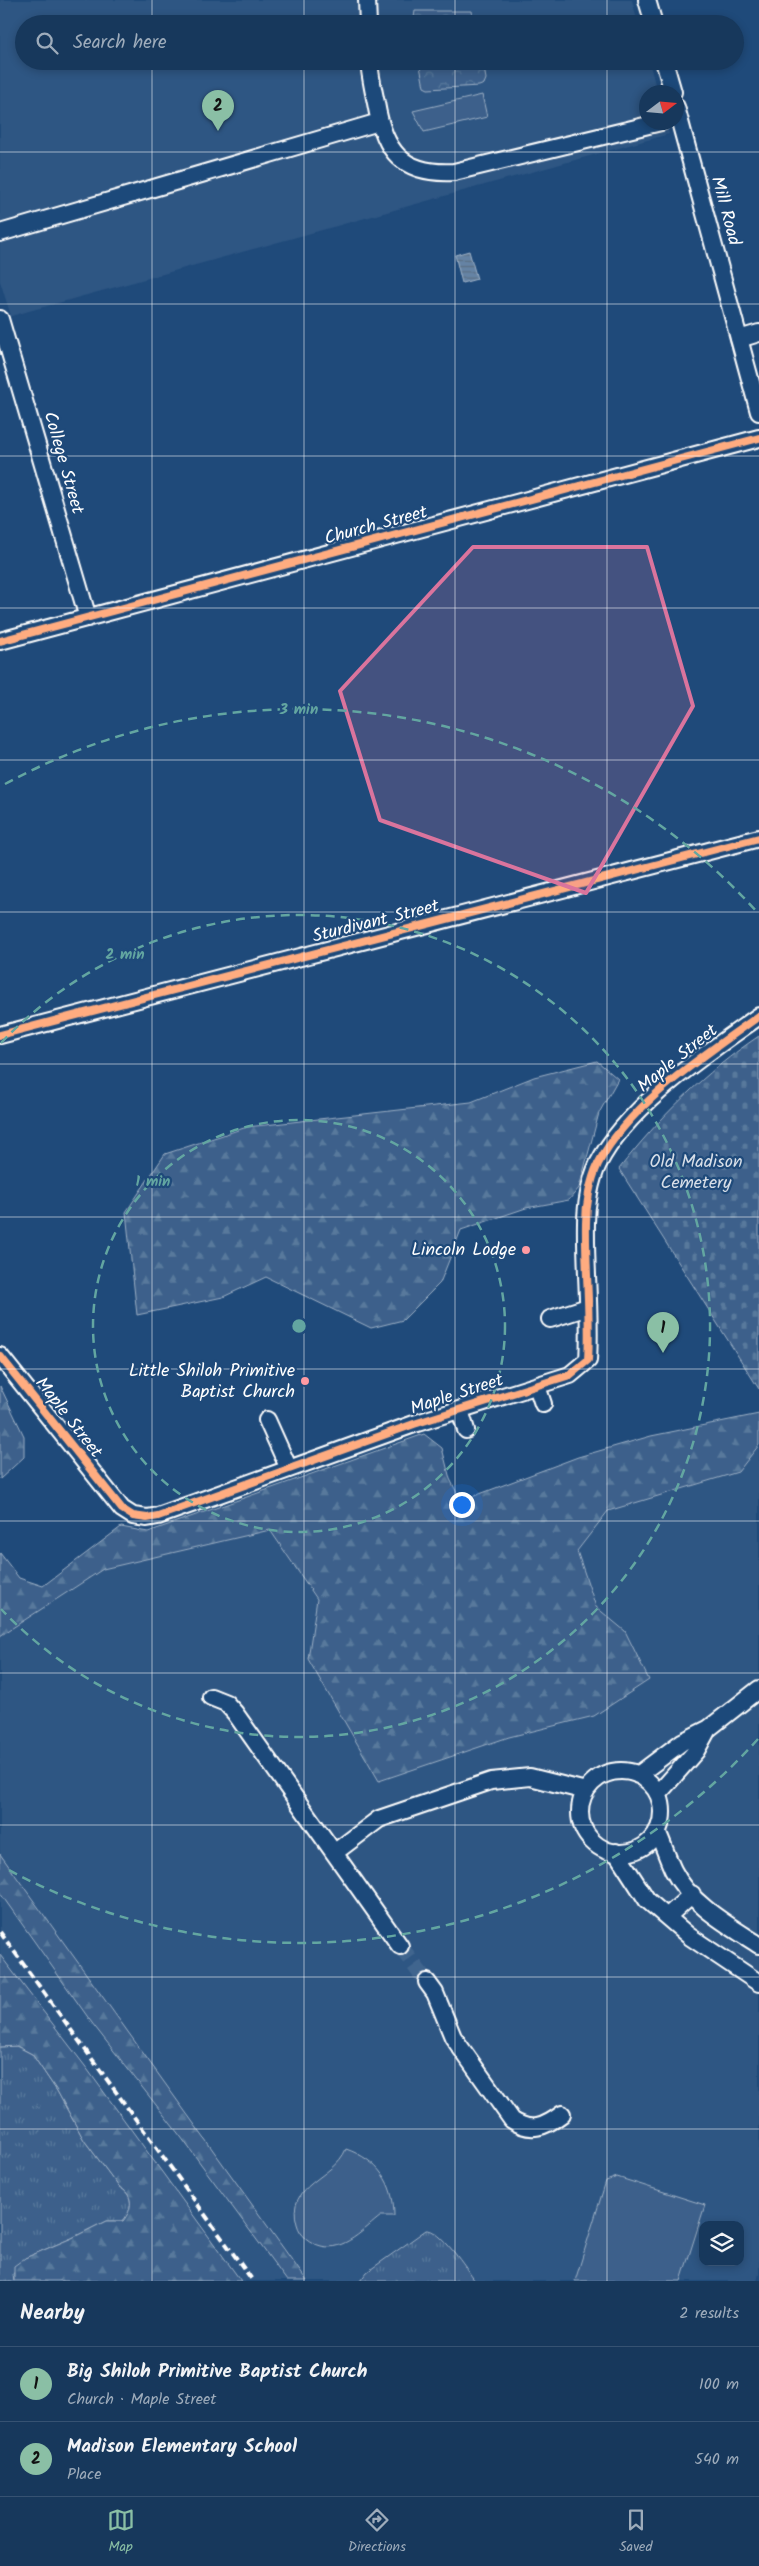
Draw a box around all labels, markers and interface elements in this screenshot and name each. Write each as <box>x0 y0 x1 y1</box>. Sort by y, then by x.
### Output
search box <box>15 15 744 70</box>
text: Search here <box>73 28 167 58</box>
icon: search <box>33 29 61 57</box>
north arrow <box>639 85 684 130</box>
pin: 2 <box>202 90 234 131</box>
street label: Mill Road <box>702 173 748 250</box>
street label: College Street <box>35 408 92 519</box>
street label: Church Street <box>321 498 432 554</box>
text: 3 min <box>279 698 318 722</box>
street label: Sturdivant Street <box>309 892 444 952</box>
text: 2 min <box>105 943 145 967</box>
street label: Maple Street <box>631 1017 725 1101</box>
park label: Old Madison Cemetery <box>650 1148 742 1198</box>
text: 1 min <box>136 1170 170 1194</box>
place label: Lincoln Lodge <box>411 1236 516 1265</box>
marker: Lincoln Lodge <box>520 1244 532 1256</box>
pin: 1 <box>647 1312 679 1353</box>
centre of rings <box>290 1317 308 1335</box>
place label: Little Shiloh Primitive Baptist Church <box>129 1357 295 1407</box>
street label: Maple Street <box>407 1366 508 1424</box>
street label: Maple Street <box>27 1371 110 1466</box>
marker: Little Shiloh Primitive Baptist Church <box>299 1375 311 1387</box>
your location <box>449 1492 475 1518</box>
map controls <box>699 2221 744 2266</box>
button: layers <box>699 2221 744 2266</box>
text: Nearby <box>20 2297 85 2330</box>
text: 2 results <box>679 2301 739 2326</box>
text: Big Shiloh Primitive Baptist Church <box>67 2357 368 2387</box>
text: 1 <box>34 2372 38 2397</box>
text: 100 m <box>699 2372 739 2397</box>
text: Church · Maple Street <box>67 2387 216 2412</box>
text: Madison Elementary School <box>67 2432 297 2462</box>
text: 2 <box>31 2447 41 2472</box>
text: 540 m <box>694 2447 739 2472</box>
text: Place <box>67 2462 101 2487</box>
tab: Map <box>107 2506 135 2558</box>
tab: Directions <box>348 2506 406 2558</box>
tab: Saved <box>619 2506 652 2558</box>

